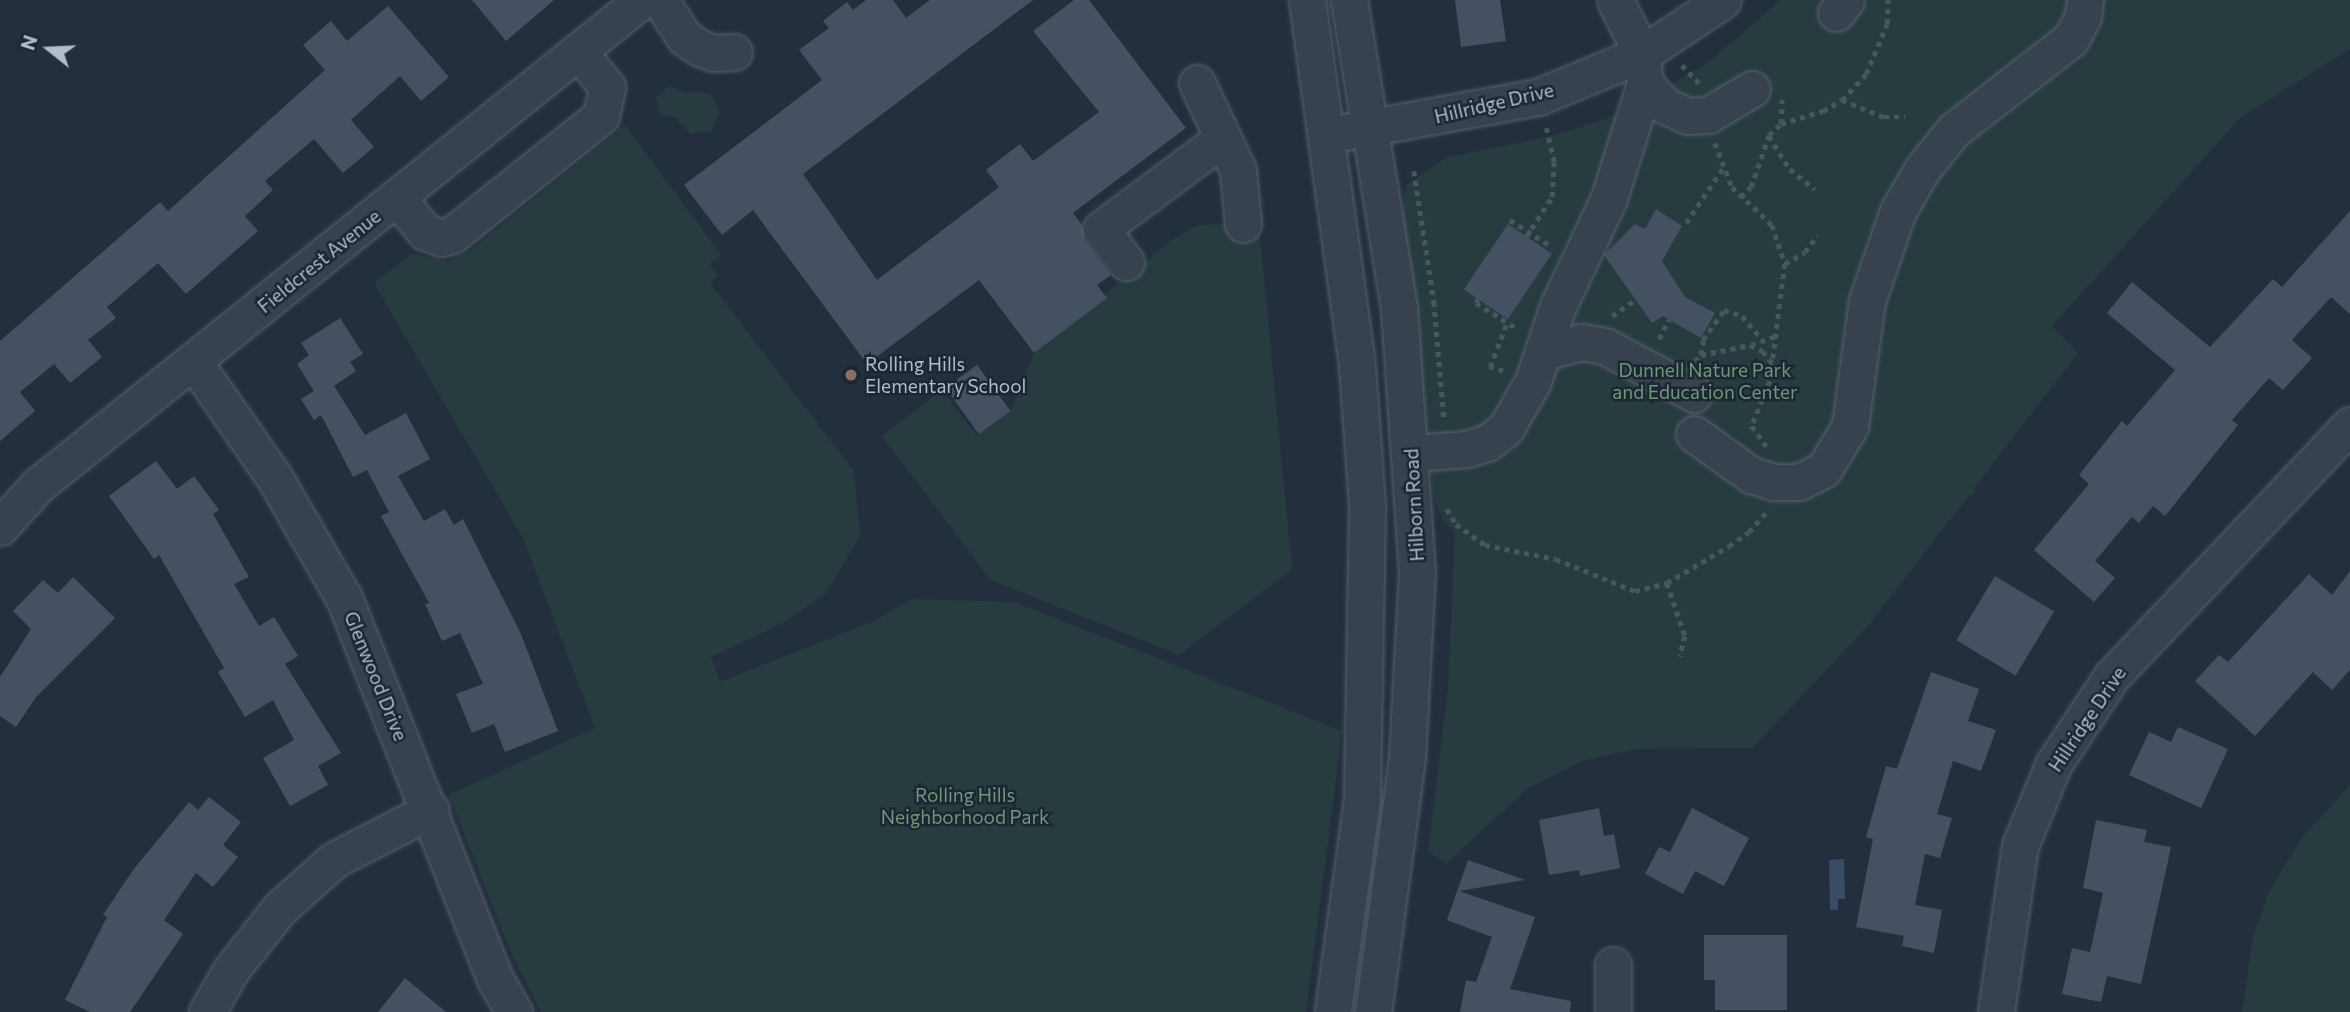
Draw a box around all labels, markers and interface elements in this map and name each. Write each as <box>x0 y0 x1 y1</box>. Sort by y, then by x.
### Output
north arrow <box>14 14 84 84</box>
text: N <box>15 32 42 53</box>
street label: Hillridge Drive <box>1432 78 1556 128</box>
street label: Fieldcrest Avenue <box>253 204 385 318</box>
place label: Rolling Hills Elementary School <box>865 353 1026 397</box>
park label: Dunnell Nature Park and Education Center <box>1612 359 1798 403</box>
marker: Rolling Hills Elementary School <box>843 367 859 383</box>
street label: Hilborn Road <box>1400 448 1428 562</box>
street label: Glenwood Drive <box>340 608 412 744</box>
street label: Hillridge Drive <box>2043 662 2131 776</box>
park label: Rolling Hills Neighborhood Park <box>881 784 1049 828</box>

